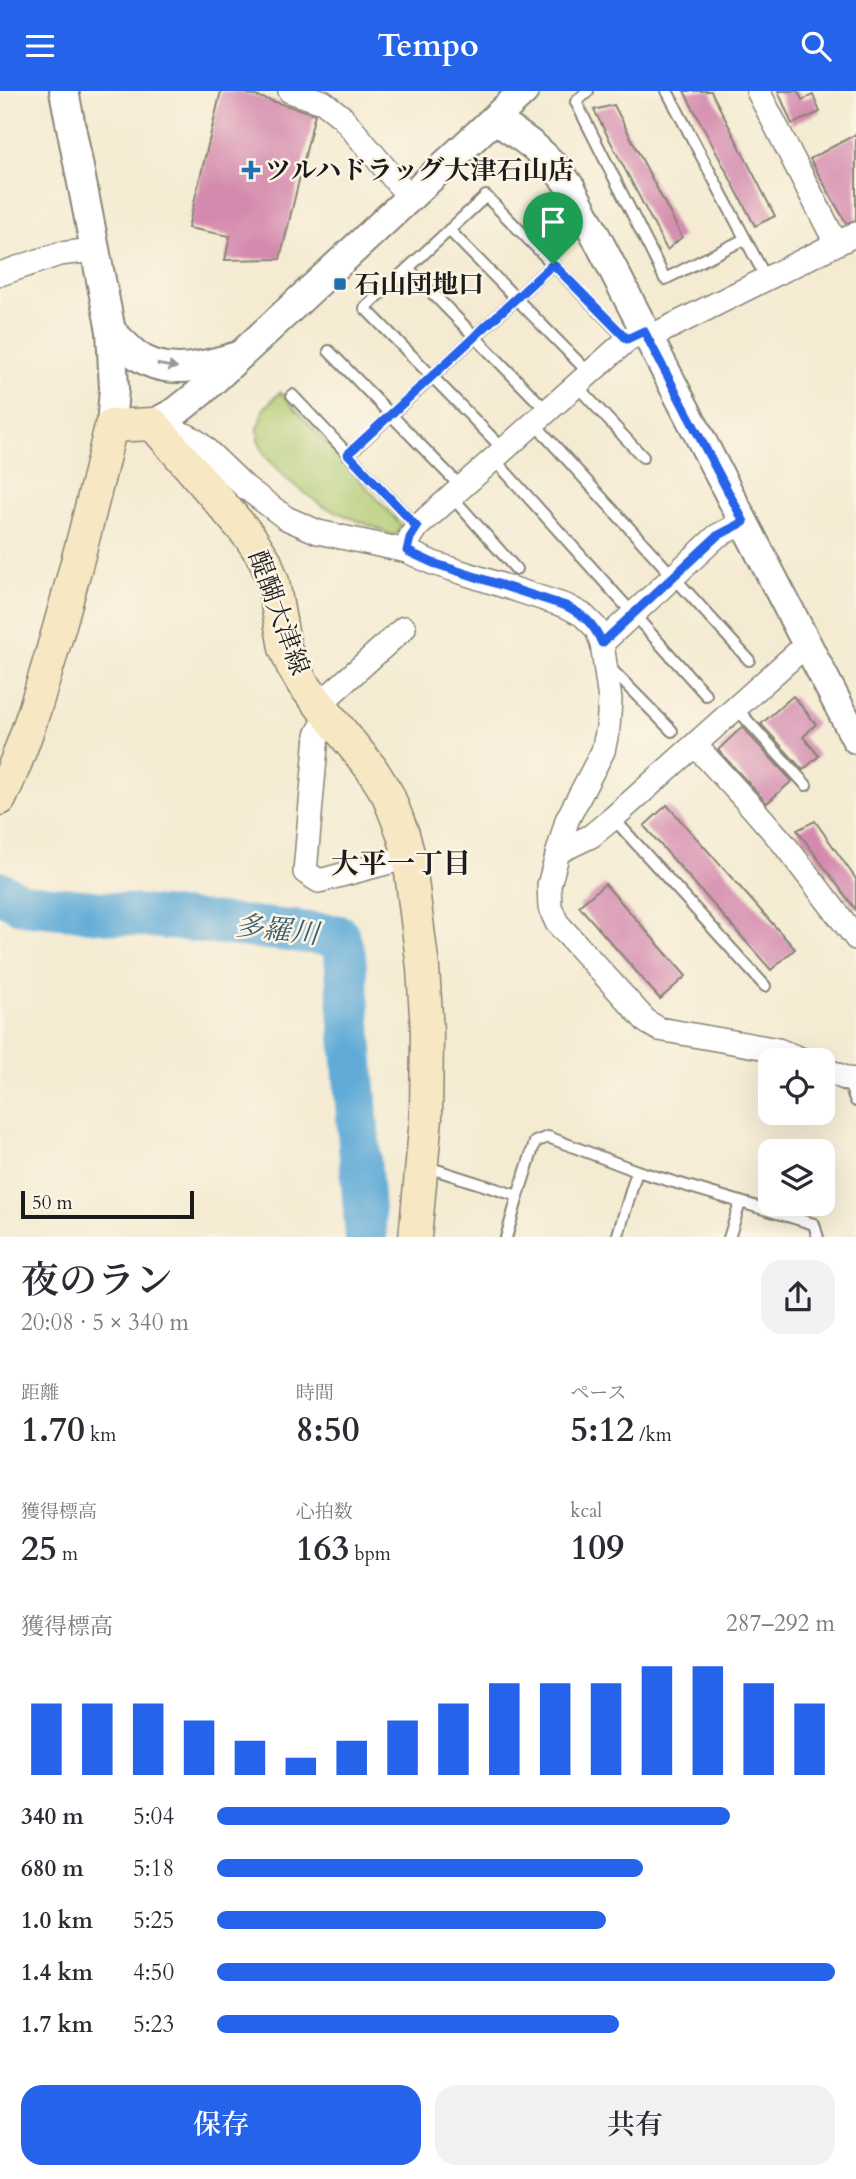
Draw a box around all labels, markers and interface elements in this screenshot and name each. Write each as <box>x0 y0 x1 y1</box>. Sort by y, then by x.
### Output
text: Tempo <box>377 24 479 68</box>
icon: menu <box>21 27 59 65</box>
icon: search <box>797 27 835 65</box>
place label: ツルハドラッグ大津石山店 <box>265 153 574 188</box>
marker: ツルハドラッグ大津石山店 <box>243 162 259 178</box>
pin <box>523 192 583 264</box>
icon: arrive <box>534 203 572 241</box>
place label: 石山団地口 <box>354 267 484 302</box>
marker: 石山団地口 <box>332 276 348 292</box>
one-way arrow <box>156 361 178 372</box>
street label: 醍醐大津線 <box>240 546 318 680</box>
district label: 大平一丁目 <box>331 845 471 883</box>
water label: 多羅川 <box>233 907 324 954</box>
map controls <box>758 1048 835 1216</box>
button: locate <box>758 1048 835 1125</box>
button: layers <box>758 1139 835 1216</box>
scale bar <box>21 1189 194 1220</box>
text: 50 m <box>32 1190 73 1216</box>
text: 夜のラン <box>21 1255 173 1307</box>
button: share <box>761 1260 835 1334</box>
text: 20:08 · 5 × 340 m <box>21 1307 189 1338</box>
text: 距離 <box>21 1380 59 1406</box>
text: 時間 <box>296 1380 334 1406</box>
text: ペース <box>570 1380 626 1406</box>
text: 1.70 <box>21 1406 85 1454</box>
text: 8:50 <box>296 1406 360 1454</box>
text: 5:12 <box>570 1406 634 1454</box>
text: km <box>85 1422 116 1448</box>
text: /km <box>634 1422 672 1448</box>
text: kcal <box>570 1498 602 1524</box>
text: 獲得標高 <box>21 1499 97 1525</box>
text: 心拍数 <box>296 1499 353 1525</box>
text: 109 <box>570 1524 624 1572</box>
text: 25 <box>21 1525 57 1573</box>
text: 163 <box>296 1525 349 1573</box>
text: m <box>57 1541 78 1567</box>
text: bpm <box>349 1541 391 1567</box>
text: 287–292 m <box>726 1608 835 1639</box>
text: 獲得標高 <box>21 1611 113 1642</box>
text: 340 m <box>21 1801 84 1832</box>
text: 5:04 <box>133 1801 174 1832</box>
text: 680 m <box>21 1853 84 1884</box>
text: 5:18 <box>133 1853 174 1884</box>
text: 1.0 km <box>21 1905 93 1936</box>
text: 5:25 <box>133 1905 174 1936</box>
text: 1.4 km <box>21 1957 93 1988</box>
text: 4:50 <box>133 1957 174 1988</box>
text: 1.7 km <box>21 2009 93 2040</box>
text: 5:23 <box>133 2009 174 2040</box>
button: 保存 <box>21 2085 421 2165</box>
button: 共有 <box>435 2085 835 2165</box>

